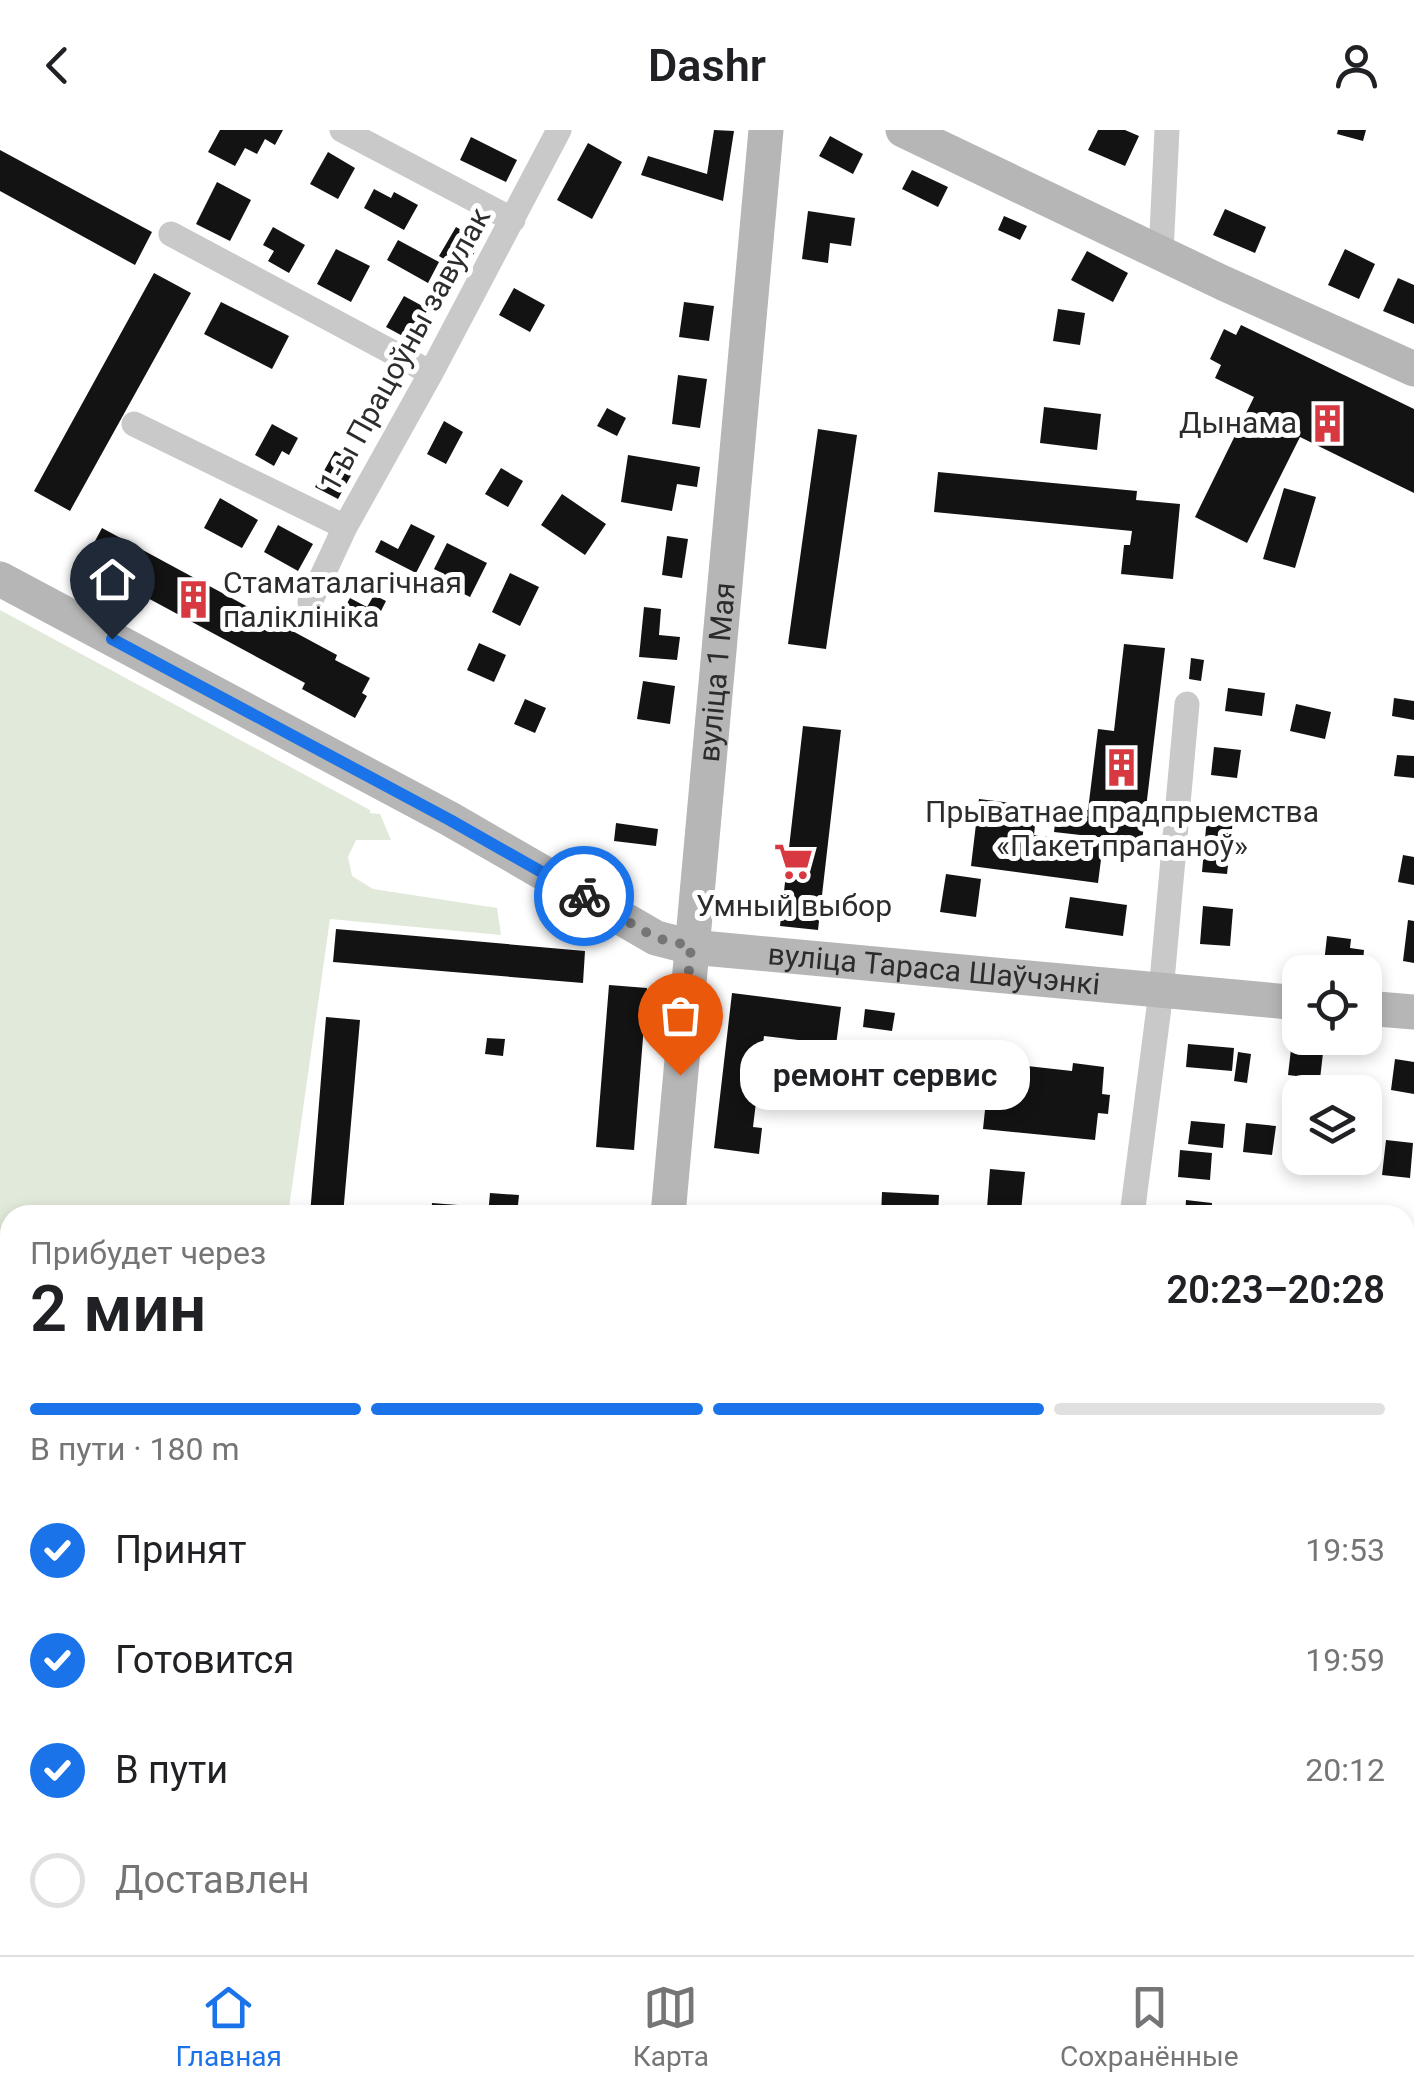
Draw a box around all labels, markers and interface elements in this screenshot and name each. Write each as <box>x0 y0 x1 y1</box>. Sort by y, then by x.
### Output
icon: back <box>30 38 85 93</box>
icon: person <box>1329 38 1384 93</box>
text: Dashr <box>648 39 766 92</box>
street label: 1-ы Працоўны завулак <box>312 202 497 498</box>
building icon: Дынама <box>1306 402 1348 444</box>
place label: Дынама <box>1179 405 1297 440</box>
pin <box>70 537 155 640</box>
icon: home <box>85 552 140 607</box>
place label: Стаматалагічная паліклініка <box>223 565 462 634</box>
building icon: Стаматалагічная паліклініка <box>172 579 214 621</box>
street label: вуліца 1 Мая <box>691 581 742 763</box>
building icon: Прыватнае прадпрыемства «Пакет прапаноў» <box>1101 747 1143 789</box>
place label: Прыватнае прадпрыемства «Пакет прапаноў» <box>925 794 1319 863</box>
supermarket icon: Умный выбор <box>773 841 815 883</box>
courier <box>534 846 634 946</box>
icon: bike <box>557 869 612 924</box>
place label: Умный выбор <box>696 888 892 923</box>
street label: вуліца Тараса Шаўчэнкі <box>766 936 1102 1002</box>
map controls <box>1282 955 1382 1175</box>
button: locate <box>1282 955 1382 1055</box>
pin <box>638 973 723 1076</box>
icon: bag <box>653 988 708 1043</box>
callout: ремонт сервис <box>740 1040 1030 1110</box>
text: ремонт сервис <box>773 1056 997 1094</box>
button: layers <box>1282 1075 1382 1175</box>
text: Прибудет через <box>30 1234 266 1272</box>
text: 20:23–20:28 <box>1166 1268 1385 1312</box>
text: 2 мин <box>30 1271 206 1347</box>
text: В пути · 180 m <box>30 1430 240 1468</box>
icon: check <box>30 1523 85 1578</box>
text: Принят <box>115 1528 246 1572</box>
text: 19:53 <box>1305 1531 1385 1569</box>
icon: check <box>30 1633 85 1688</box>
text: Готовится <box>115 1638 294 1682</box>
text: 19:59 <box>1305 1641 1385 1679</box>
icon: check <box>30 1743 85 1798</box>
text: В пути <box>115 1748 228 1792</box>
text: 20:12 <box>1305 1751 1385 1789</box>
text: Доставлен <box>115 1858 310 1902</box>
tab: Главная <box>175 1980 282 2073</box>
tab: Карта <box>633 1980 709 2073</box>
tab: Сохранённые <box>1060 1980 1239 2073</box>

